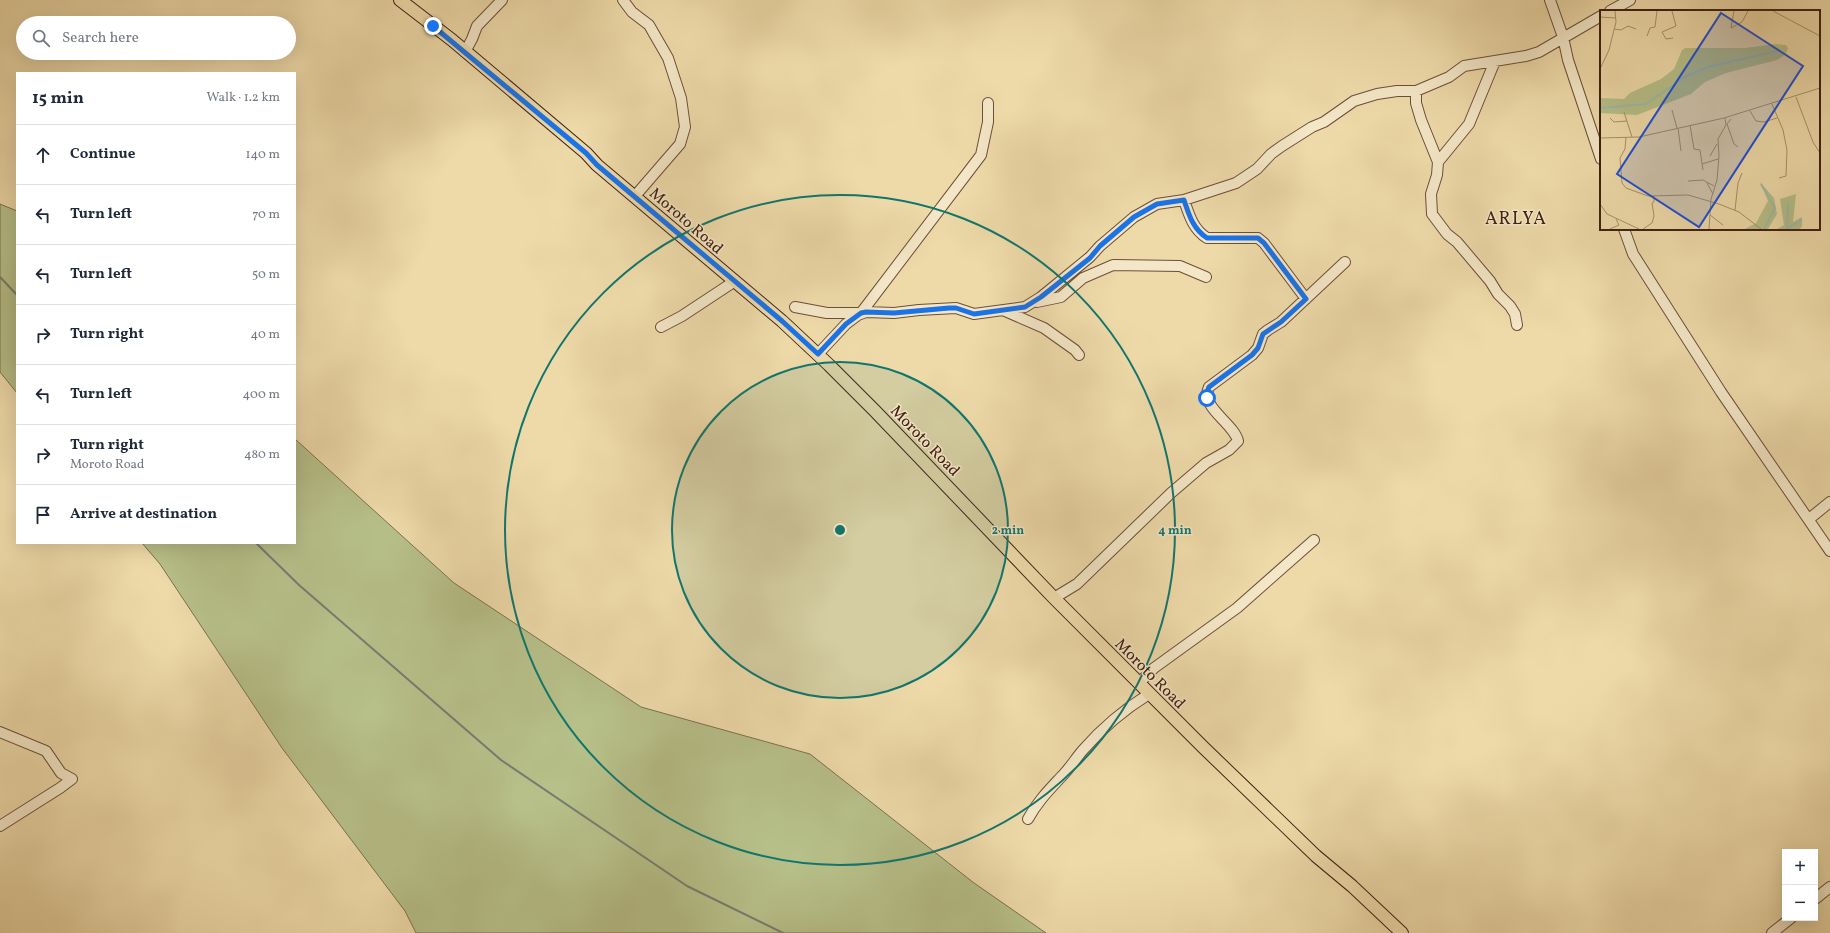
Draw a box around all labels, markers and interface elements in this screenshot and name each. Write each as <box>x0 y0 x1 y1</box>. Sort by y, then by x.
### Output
inset map <box>1600 10 1820 230</box>
search box <box>16 16 296 60</box>
route end <box>424 17 442 35</box>
icon: search <box>30 27 52 49</box>
text: Search here <box>62 28 139 49</box>
text: 15 min <box>32 87 84 110</box>
text: Walk · 1.2 km <box>206 89 280 107</box>
icon: ahead <box>32 144 54 166</box>
text: Continue <box>70 144 135 165</box>
text: 140 m <box>246 146 280 164</box>
street label: Moroto Road <box>644 183 727 260</box>
icon: left <box>32 204 54 226</box>
text: Turn left <box>70 204 132 225</box>
text: 70 m <box>252 206 280 224</box>
district label: ARLYA <box>1485 207 1547 232</box>
icon: left <box>32 264 54 286</box>
text: Turn left <box>70 264 132 285</box>
text: 50 m <box>252 266 280 284</box>
icon: right <box>32 324 54 346</box>
text: Turn right <box>70 324 144 345</box>
text: 40 m <box>251 326 280 344</box>
icon: left <box>32 384 54 406</box>
text: Turn left <box>70 384 132 405</box>
text: 400 m <box>243 386 280 404</box>
route start <box>1198 389 1216 407</box>
street label: Moroto Road <box>885 401 964 482</box>
text: Turn right <box>70 435 144 456</box>
icon: right <box>32 444 54 466</box>
text: 480 m <box>244 446 280 464</box>
text: Moroto Road <box>70 456 144 474</box>
icon: arrive <box>32 504 54 526</box>
text: Arrive at destination <box>70 504 217 525</box>
centre of rings <box>833 523 847 537</box>
text: 2 min <box>992 523 1024 539</box>
text: 4 min <box>1158 523 1192 539</box>
street label: Moroto Road <box>1109 634 1190 715</box>
map controls <box>1782 849 1818 921</box>
button: + <box>1782 849 1818 885</box>
button: − <box>1782 885 1818 921</box>

